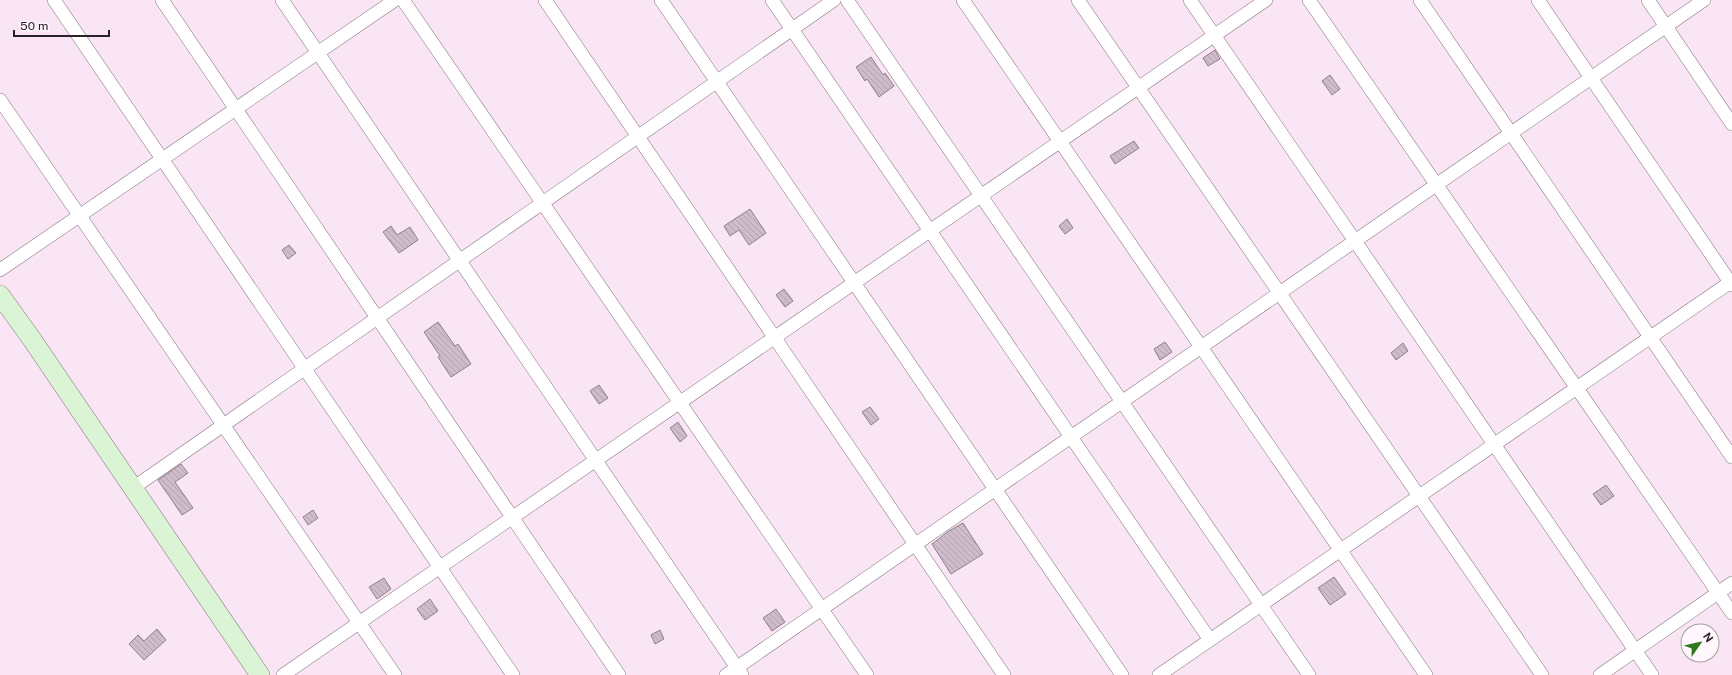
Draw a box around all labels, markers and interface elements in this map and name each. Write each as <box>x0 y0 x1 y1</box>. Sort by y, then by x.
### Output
scale bar <box>14 12 109 38</box>
text: 50 m <box>20 19 48 33</box>
north arrow <box>1680 623 1720 663</box>
text: N <box>1701 630 1716 644</box>

